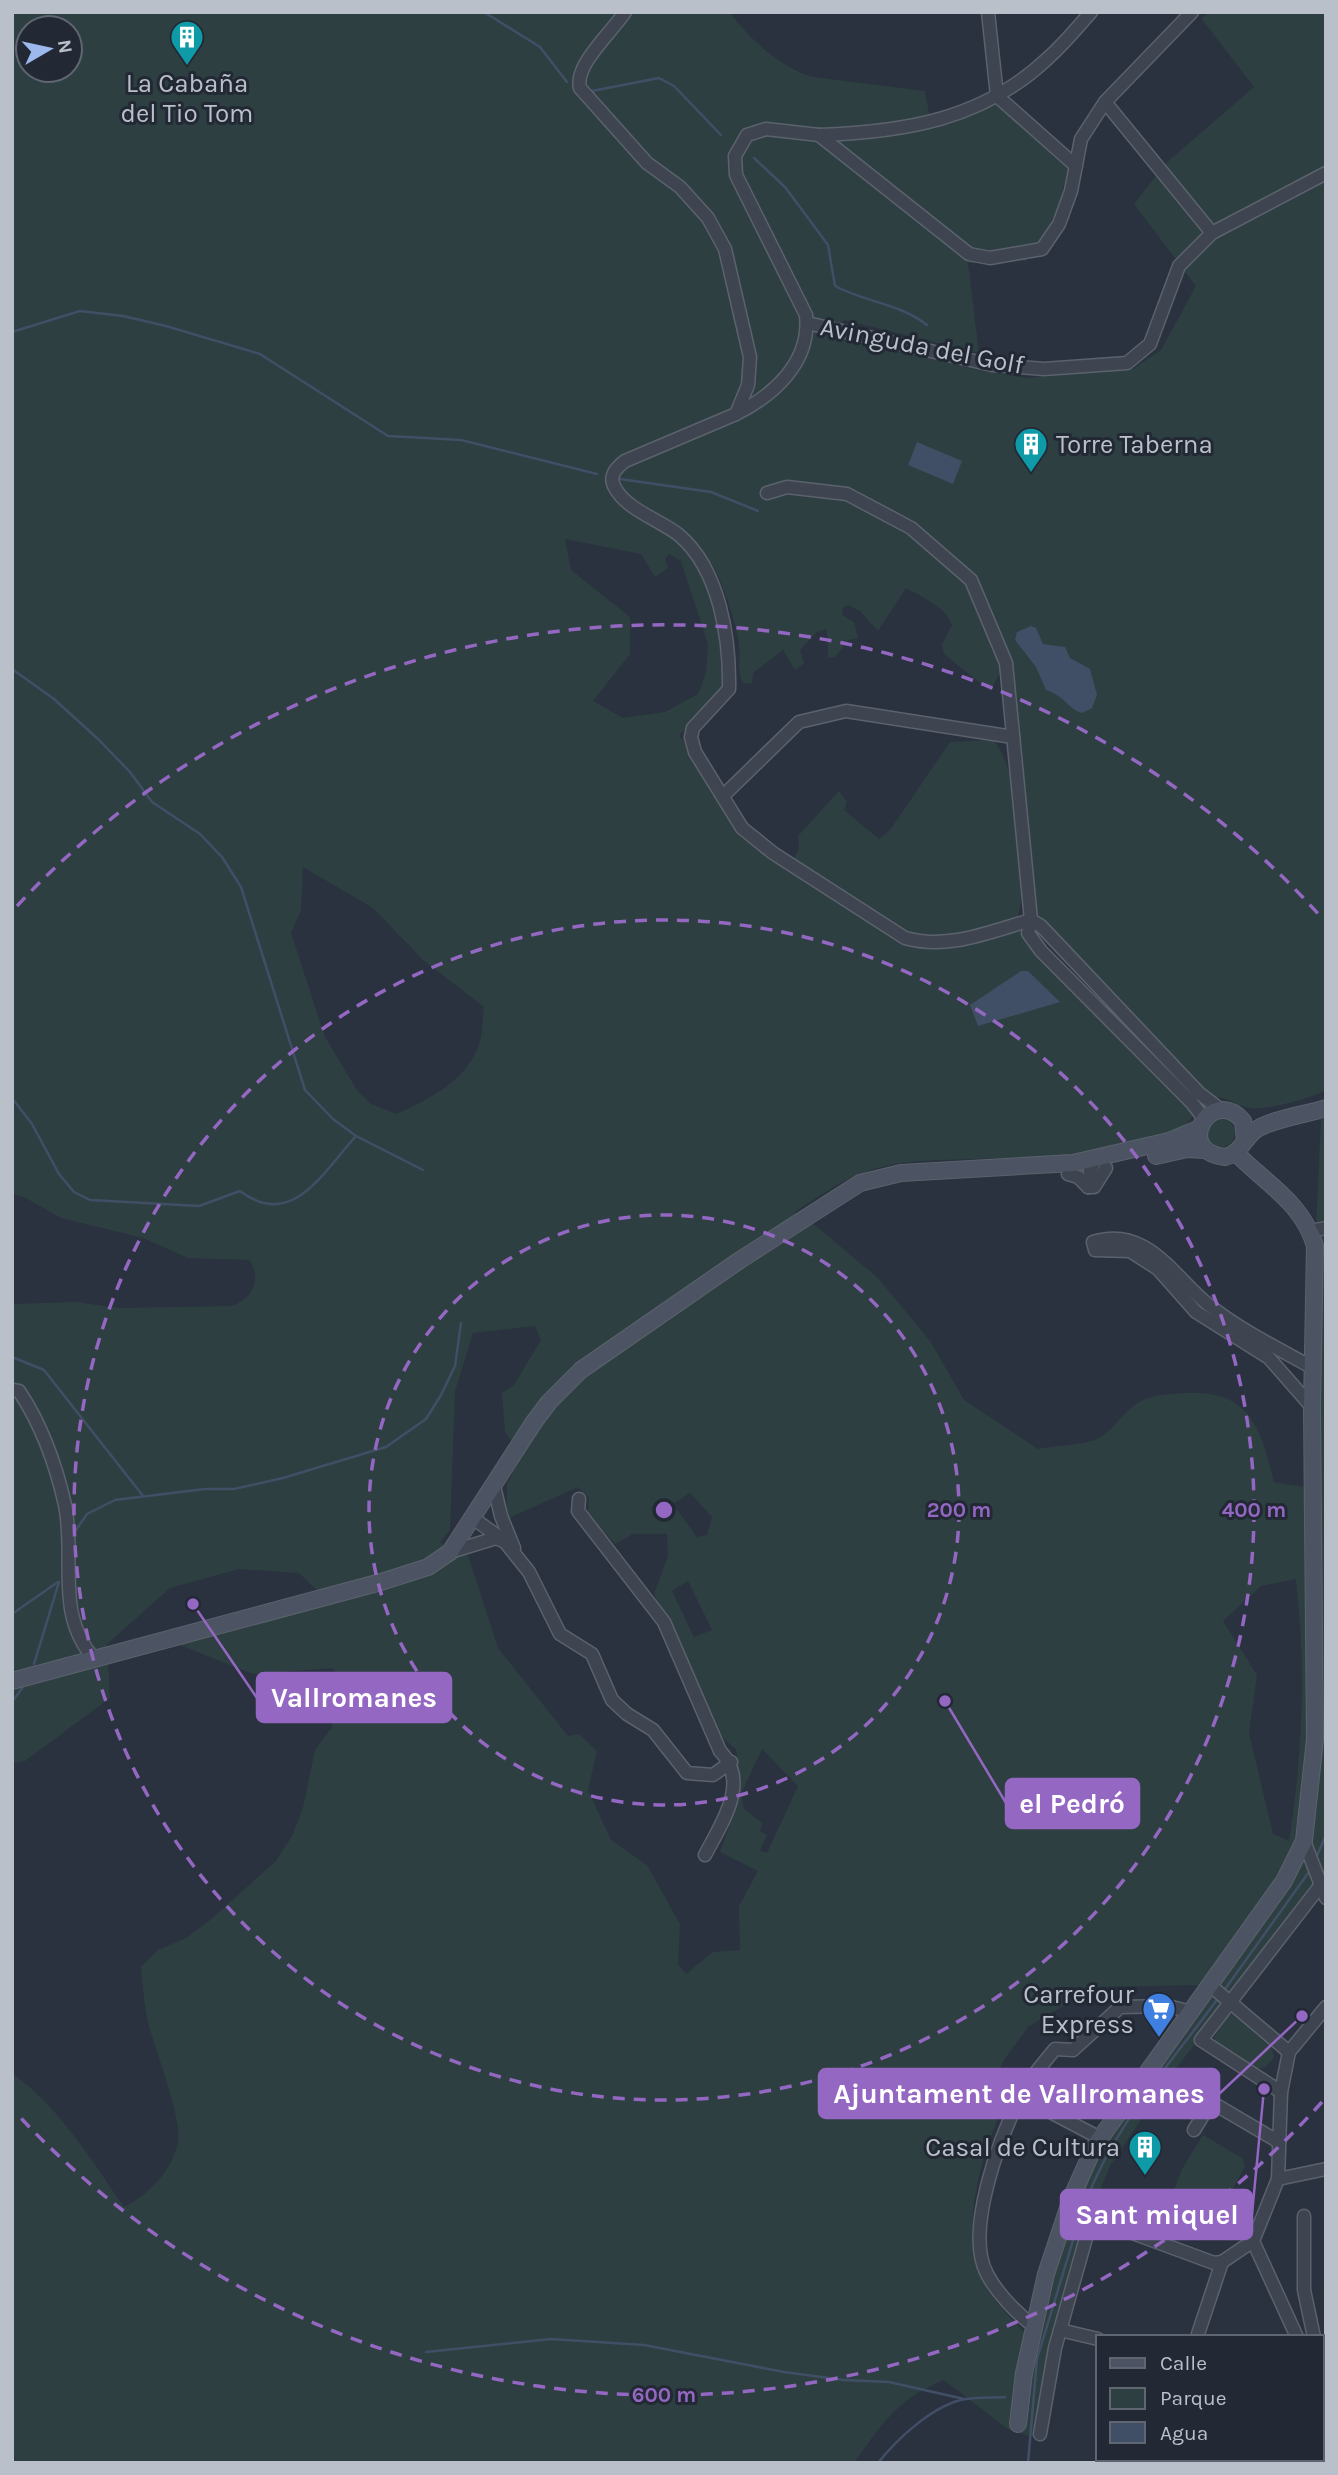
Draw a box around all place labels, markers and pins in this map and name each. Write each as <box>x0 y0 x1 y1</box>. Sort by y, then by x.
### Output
building icon: La Cabaña del Tio Tom <box>168 18 206 67</box>
place label: La Cabaña del Tio Tom <box>121 68 253 129</box>
building icon: Torre Taberna <box>1012 425 1050 474</box>
place label: Torre Taberna <box>1056 429 1213 460</box>
centre of rings <box>652 1498 676 1522</box>
callout: Vallromanes <box>257 1673 451 1722</box>
callout: el Pedró <box>1006 1779 1139 1828</box>
place label: Carrefour Express <box>1023 1979 1135 2040</box>
supermarket icon: Carrefour Express <box>1140 1990 1178 2039</box>
callout: Ajuntament de Vallromanes <box>819 2069 1219 2118</box>
building icon: Casal de Cultura <box>1126 2128 1164 2177</box>
place label: Casal de Cultura <box>925 2132 1120 2163</box>
callout: Sant miquel <box>1061 2190 1252 2239</box>

